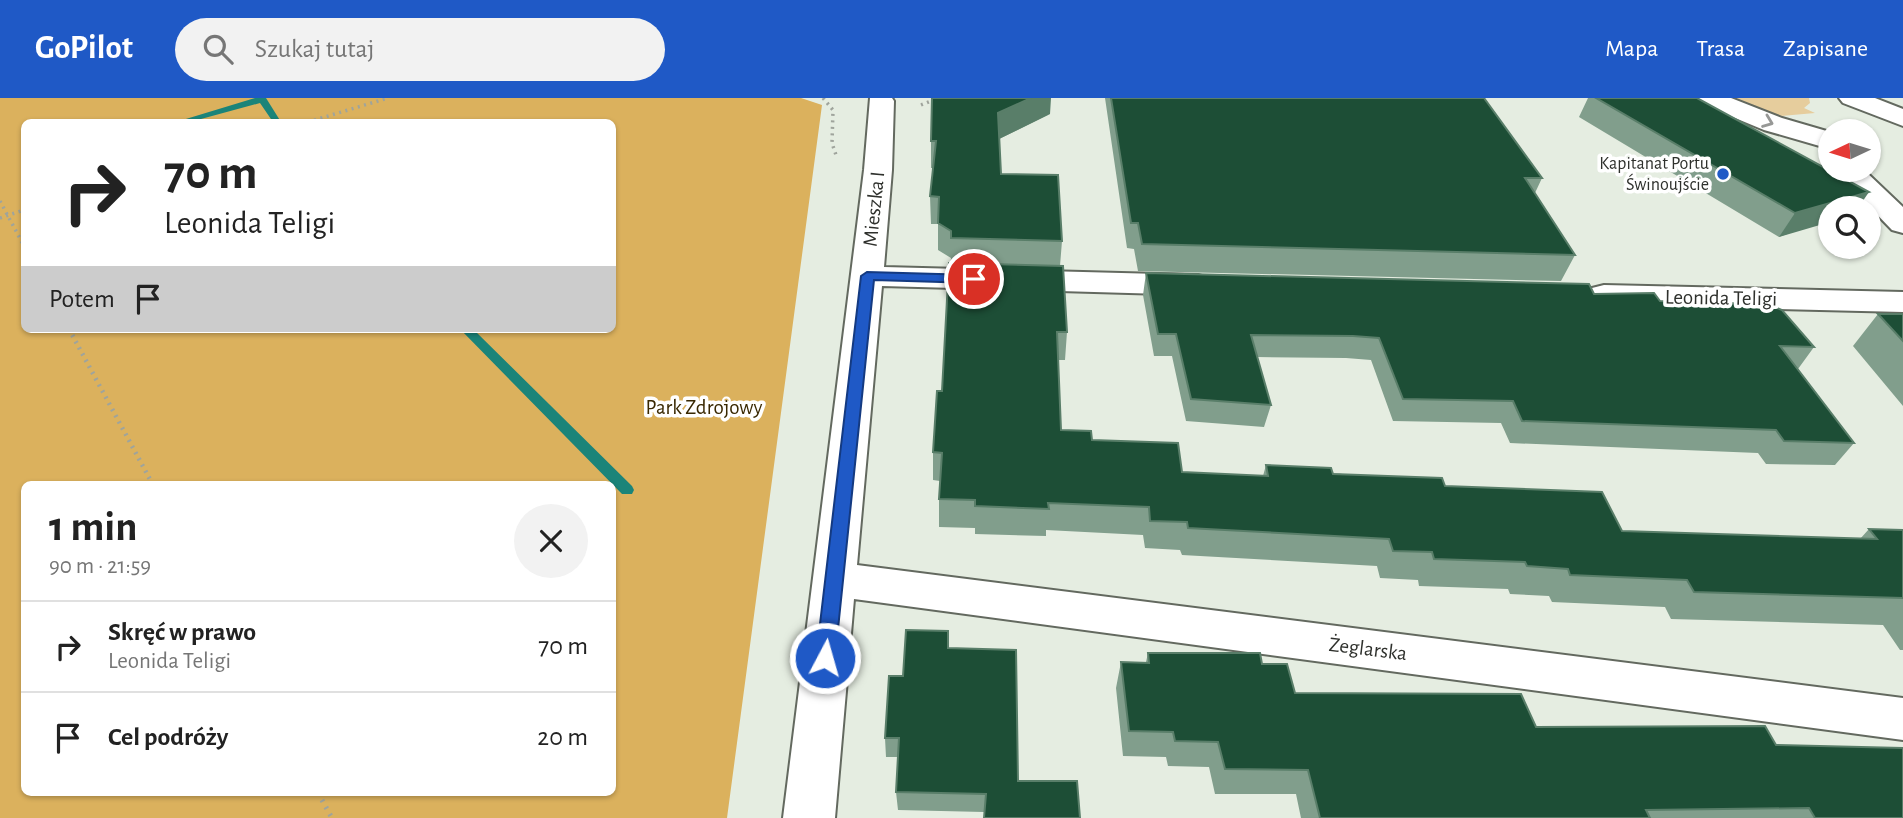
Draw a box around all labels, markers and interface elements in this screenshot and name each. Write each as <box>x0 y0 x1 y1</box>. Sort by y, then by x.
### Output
search box <box>175 18 665 81</box>
icon: search <box>199 30 237 68</box>
text: GoPilot <box>35 32 133 65</box>
text: Szukaj tutaj <box>255 36 374 62</box>
text: Mapa <box>1605 37 1658 61</box>
text: Trasa <box>1696 37 1745 61</box>
text: Zapisane <box>1783 37 1868 61</box>
one-way arrow <box>1762 114 1774 128</box>
north arrow <box>1818 119 1881 182</box>
map controls <box>1818 119 1881 259</box>
icon: right <box>49 147 140 238</box>
text: 70 m <box>164 149 258 198</box>
place label: Kapitanat Portu Świnoujście <box>1599 155 1709 194</box>
marker: Kapitanat Portu Świnoujście <box>1715 166 1731 182</box>
street label: Mieszka I <box>860 170 888 248</box>
button: search <box>1818 196 1881 259</box>
text: Leonida Teligi <box>164 207 335 239</box>
pin <box>944 249 1004 309</box>
icon: arrive <box>955 260 993 298</box>
icon: arrive <box>129 280 167 318</box>
text: Potem <box>49 286 115 312</box>
street label: Leonida Teligi <box>1665 287 1777 309</box>
park label: Park Zdrojowy <box>646 397 762 418</box>
button: close <box>514 504 588 578</box>
text: 1 min <box>49 506 138 548</box>
text: 90 m · 21:59 <box>49 555 151 578</box>
text: Skręć w prawo <box>108 619 256 645</box>
position arrow <box>788 621 862 695</box>
icon: right <box>49 628 87 666</box>
text: 70 m <box>538 633 588 659</box>
street label: Żeglarska <box>1328 633 1409 664</box>
text: Leonida Teligi <box>108 650 231 673</box>
icon: arrive <box>49 719 87 757</box>
text: Cel podróży <box>108 724 228 750</box>
text: 20 m <box>537 724 588 750</box>

